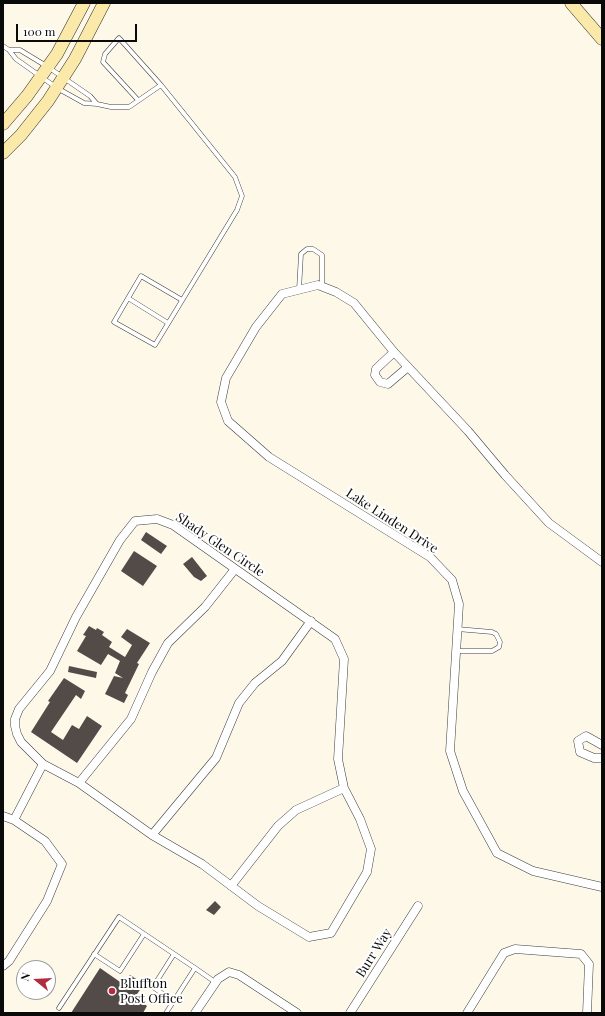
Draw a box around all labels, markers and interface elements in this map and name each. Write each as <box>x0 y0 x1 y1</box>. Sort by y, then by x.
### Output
scale bar <box>18 16 139 42</box>
text: 100 m <box>23 23 55 39</box>
street label: Lake Linden Drive <box>343 485 441 557</box>
street label: Shady Glen Circle <box>173 510 267 580</box>
street label: Burr Way <box>353 926 395 980</box>
north arrow <box>16 960 56 1000</box>
text: N <box>17 970 33 983</box>
place label: Bluffton Post Office <box>120 976 183 1007</box>
marker: Bluffton Post Office <box>107 986 117 996</box>

